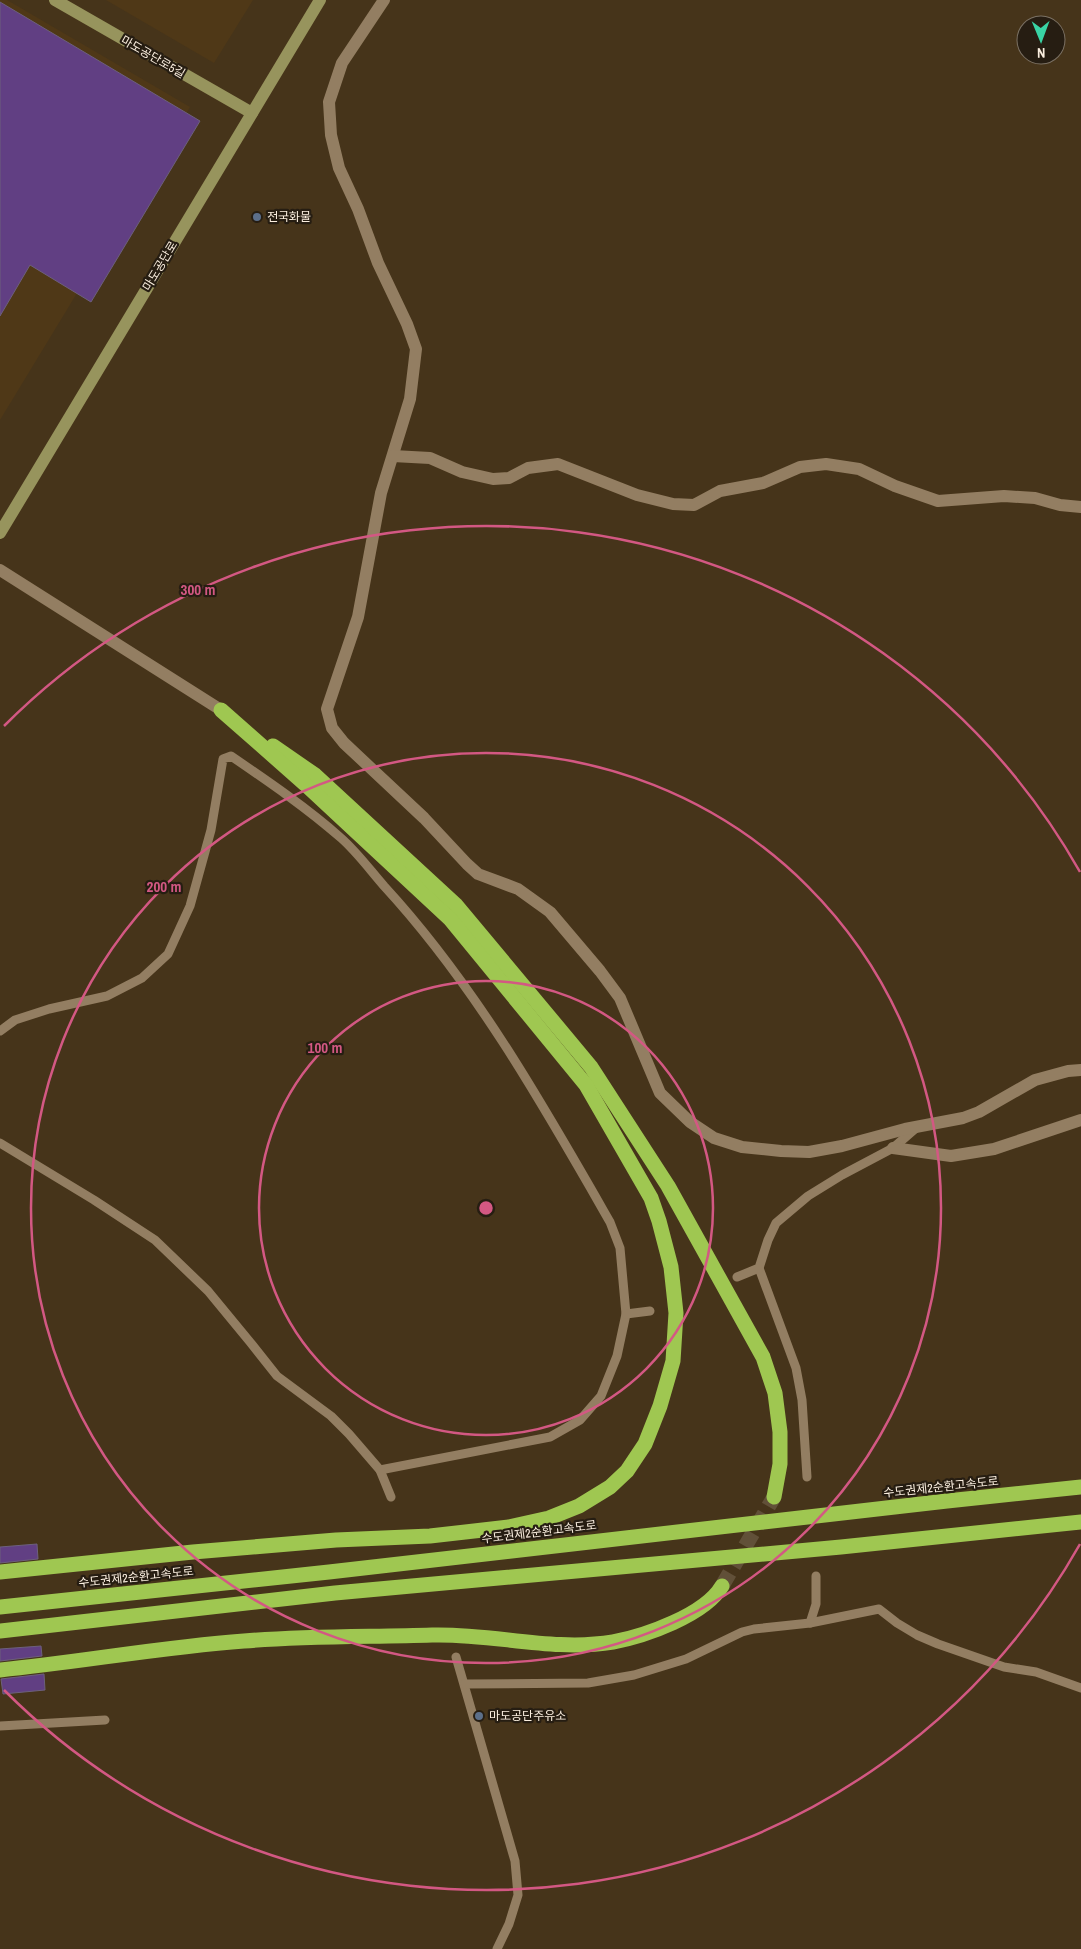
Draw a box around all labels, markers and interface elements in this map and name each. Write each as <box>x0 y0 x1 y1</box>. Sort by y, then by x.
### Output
north arrow <box>1016 15 1066 65</box>
street label: 마도공단로5길 <box>118 32 188 82</box>
text: N <box>1037 44 1046 62</box>
place label: 전국화물 <box>267 209 311 225</box>
marker: 전국화물 <box>251 211 263 223</box>
street label: 마도공단로 <box>139 238 181 294</box>
text: 300 m <box>181 579 215 600</box>
text: 200 m <box>147 876 181 897</box>
text: 100 m <box>308 1037 342 1058</box>
centre of rings <box>477 1199 495 1217</box>
street label: 수도권제2순환고속도로 <box>883 1473 999 1501</box>
street label: 수도권제2순환고속도로 <box>481 1517 597 1547</box>
street label: 수도권제2순환고속도로 <box>78 1563 194 1591</box>
place label: 마도공단주유소 <box>489 1708 566 1724</box>
marker: 마도공단주유소 <box>473 1710 485 1722</box>

